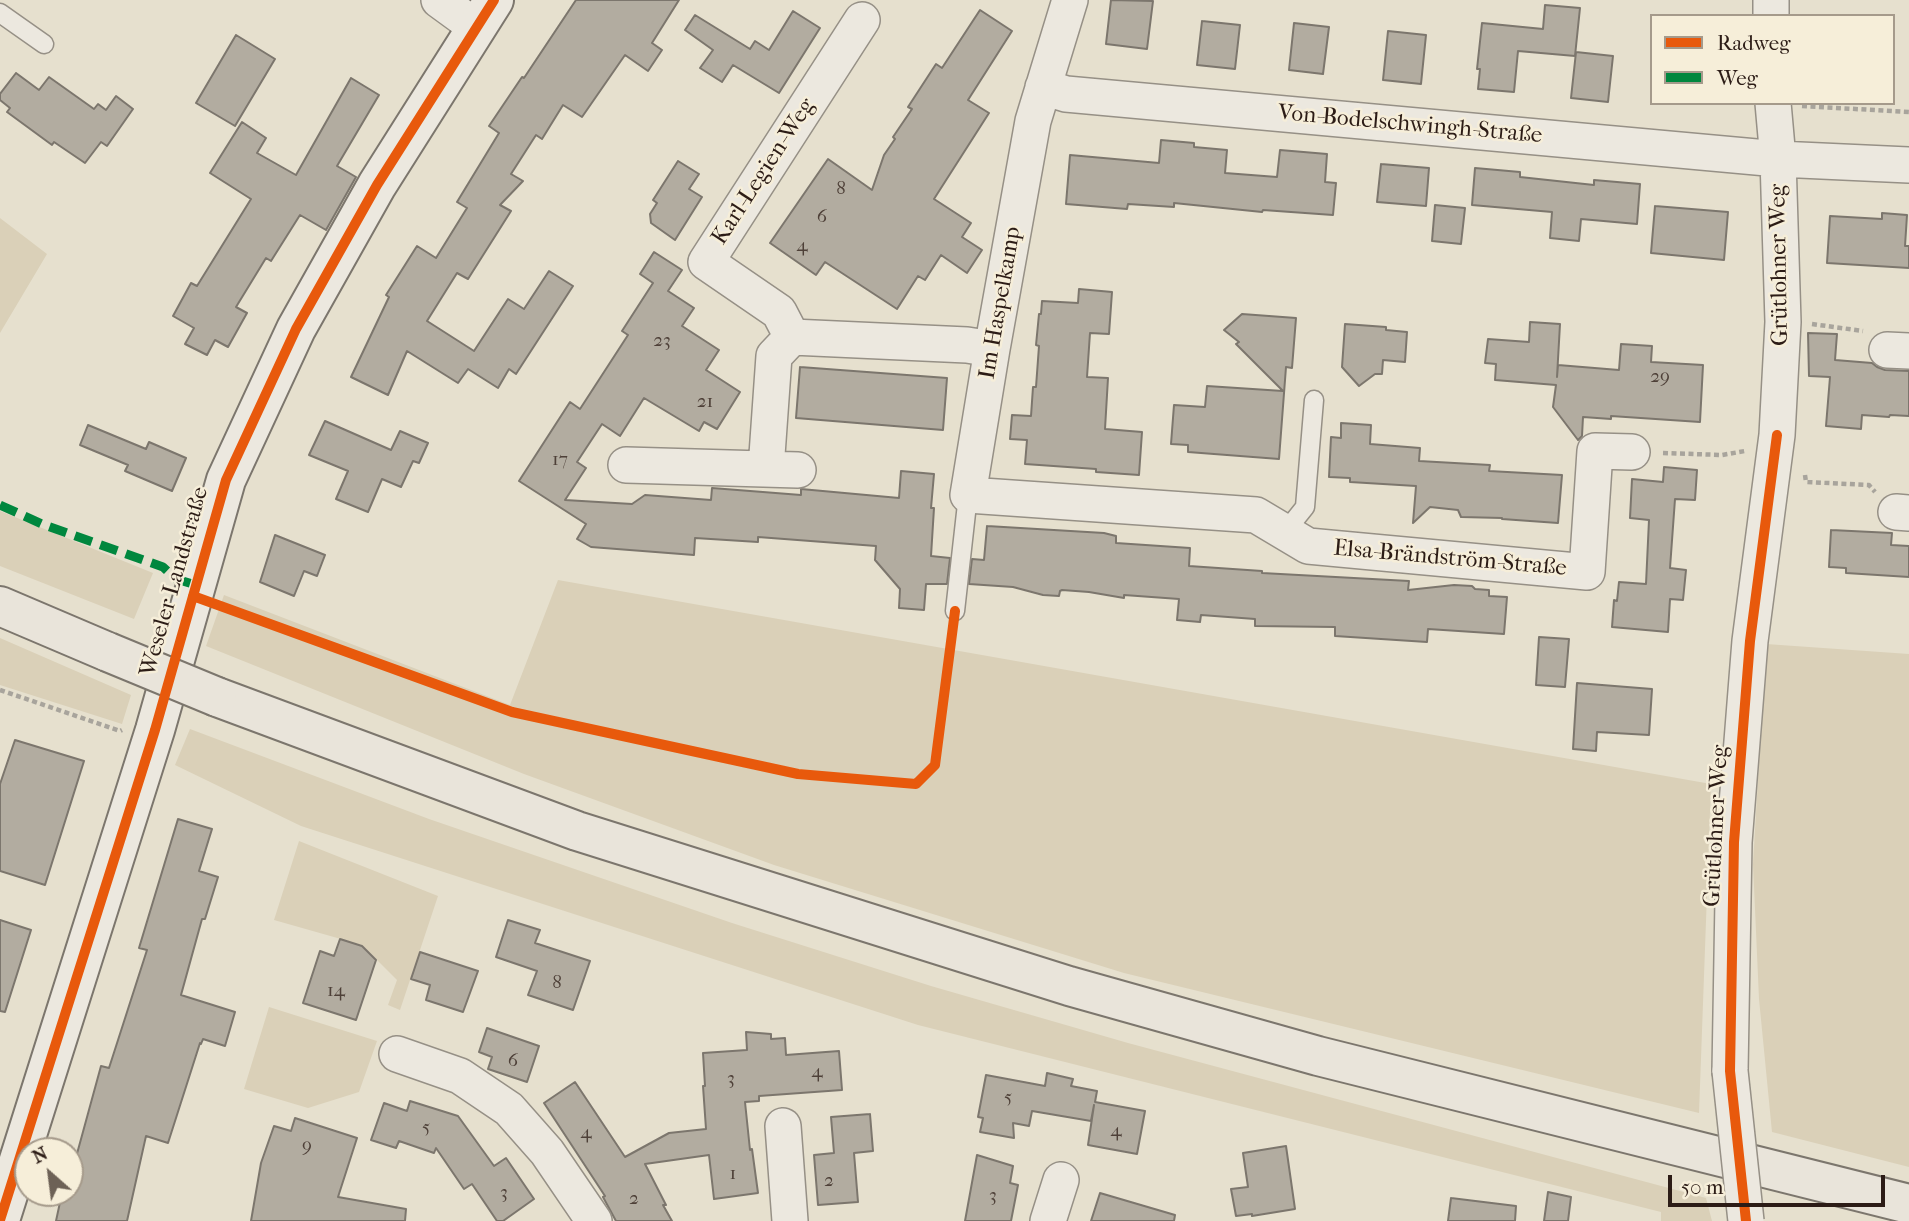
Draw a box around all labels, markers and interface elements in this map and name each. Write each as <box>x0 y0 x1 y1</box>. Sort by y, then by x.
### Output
legend <box>1650 14 1895 105</box>
text: Radweg <box>1717 31 1790 55</box>
text: Weg <box>1717 66 1758 90</box>
street label: Karl-Legien-Weg <box>706 93 822 251</box>
street label: Von-Bodelschwingh-Straße <box>1277 100 1543 150</box>
house number: 8 <box>836 178 846 200</box>
street label: Grütlohner Weg <box>1765 184 1795 346</box>
house number: 6 <box>817 206 827 228</box>
street label: Im Haspelkamp <box>974 225 1028 381</box>
house number: 4 <box>796 235 808 257</box>
house number: 23 <box>653 330 671 352</box>
house number: 29 <box>1650 366 1670 388</box>
house number: 21 <box>697 391 713 413</box>
house number: 17 <box>552 449 568 471</box>
street label: Weseler Landstraße <box>135 484 215 680</box>
street label: Elsa-Brändström-Straße <box>1332 535 1568 583</box>
street label: Grütlohner Weg <box>1699 744 1735 908</box>
house number: 8 <box>552 972 562 994</box>
house number: 14 <box>327 980 345 1002</box>
house number: 6 <box>508 1050 518 1072</box>
house number: 4 <box>811 1061 823 1083</box>
house number: 3 <box>727 1068 735 1090</box>
house number: 5 <box>1004 1087 1012 1109</box>
house number: 5 <box>422 1117 430 1139</box>
house number: 4 <box>1110 1120 1122 1142</box>
house number: 4 <box>580 1122 592 1144</box>
house number: 9 <box>302 1135 312 1157</box>
north arrow <box>14 1137 84 1207</box>
text: N <box>29 1142 52 1168</box>
scale bar <box>1671 1162 1888 1206</box>
house number: 1 <box>730 1163 736 1185</box>
house number: 2 <box>824 1170 834 1192</box>
text: 50 m <box>1681 1175 1724 1199</box>
house number: 3 <box>500 1182 508 1204</box>
house number: 3 <box>989 1185 997 1207</box>
house number: 2 <box>629 1188 639 1210</box>

